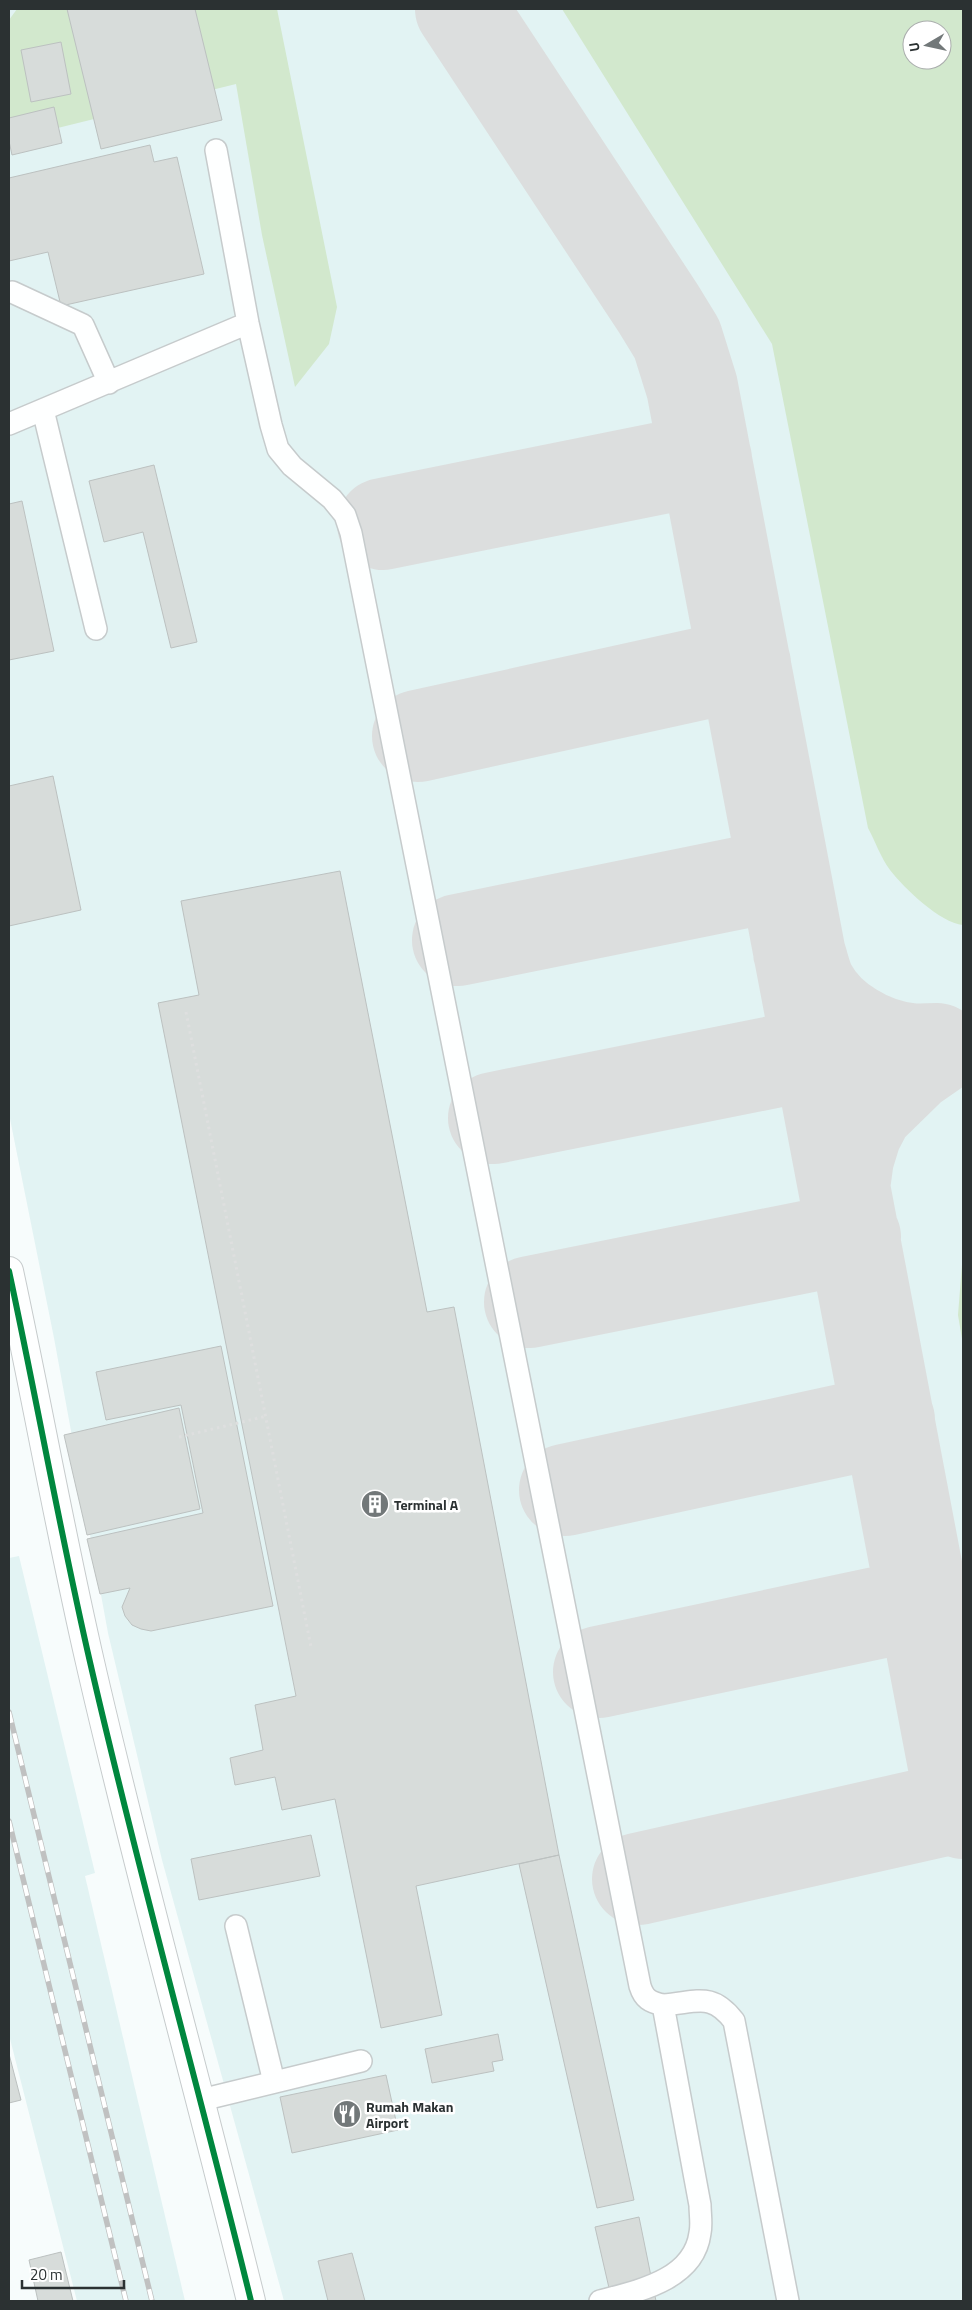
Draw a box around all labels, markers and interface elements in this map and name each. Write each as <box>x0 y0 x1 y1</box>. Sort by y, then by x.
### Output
north arrow <box>902 20 952 70</box>
text: U <box>903 41 925 53</box>
building icon: Terminal A <box>360 1489 390 1519</box>
place label: Terminal A <box>394 1494 459 1515</box>
place label: Rumah Makan Airport <box>366 2096 453 2133</box>
restaurant icon: Rumah Makan Airport <box>332 2099 362 2129</box>
scale bar <box>22 2258 125 2290</box>
text: 20 m <box>30 2263 63 2286</box>

